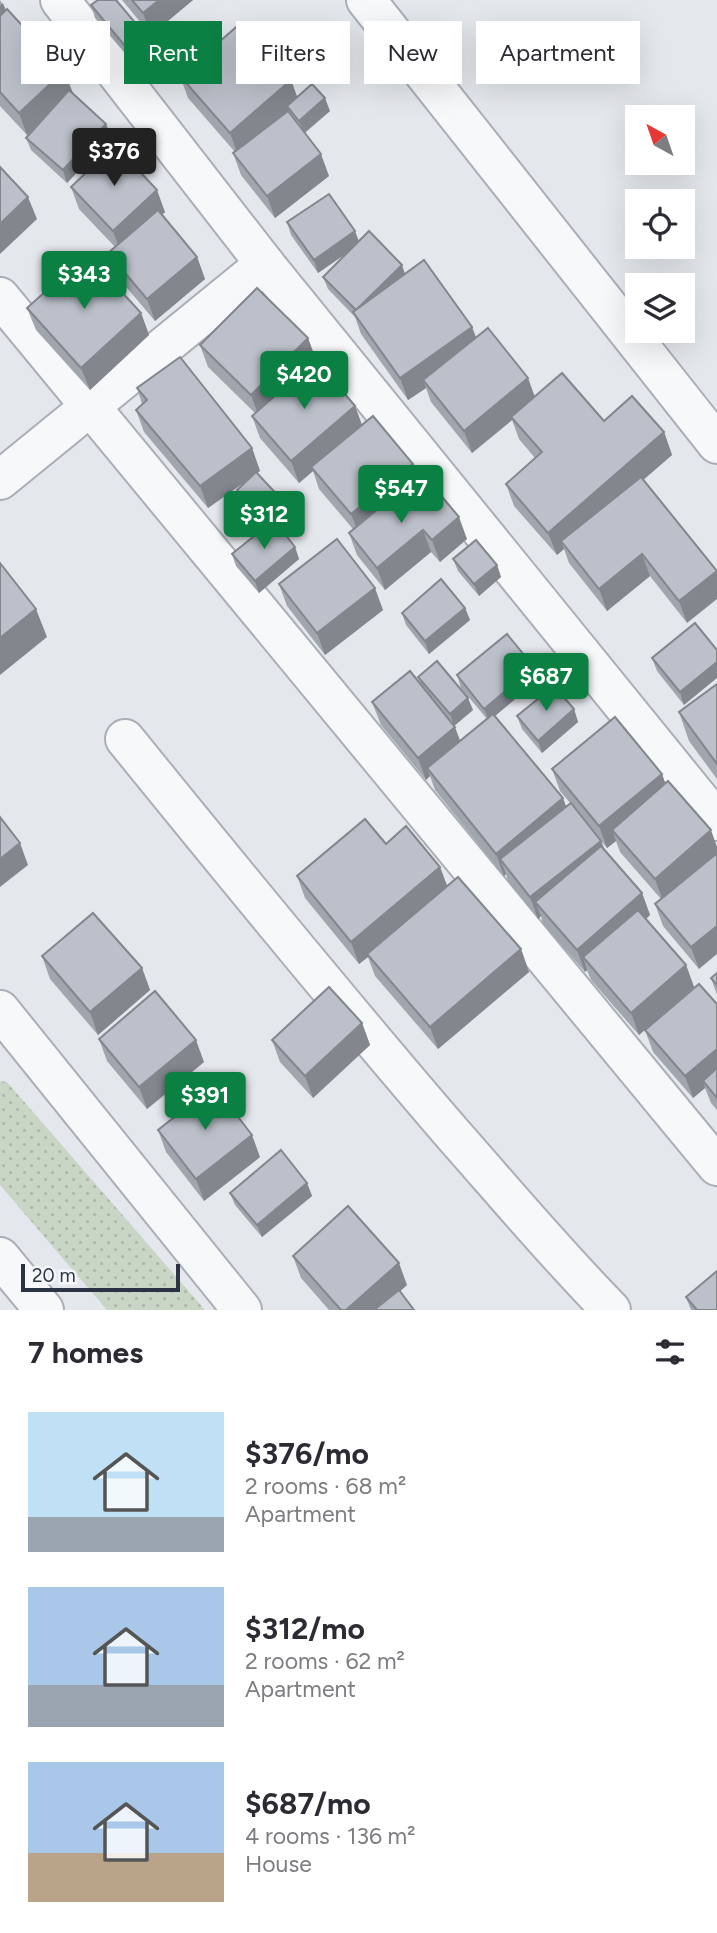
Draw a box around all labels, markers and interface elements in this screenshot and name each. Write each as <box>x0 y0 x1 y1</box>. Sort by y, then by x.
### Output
chip: Buy <box>21 21 110 84</box>
chip: Rent <box>124 21 222 84</box>
chip: Filters <box>236 21 350 84</box>
chip: New <box>364 21 462 84</box>
chip: Apartment <box>476 21 640 84</box>
north arrow <box>625 105 695 175</box>
map controls <box>625 105 695 343</box>
pin: $376 <box>73 128 155 188</box>
text: $376 <box>88 137 140 165</box>
button: locate <box>625 189 695 259</box>
pin: $343 <box>43 252 125 311</box>
text: $343 <box>58 260 110 288</box>
button: layers <box>625 273 695 343</box>
pin: $420 <box>263 352 345 411</box>
text: $420 <box>276 360 332 388</box>
pin: $547 <box>360 466 442 525</box>
text: $547 <box>374 474 428 502</box>
pin: $312 <box>223 491 305 551</box>
text: $312 <box>240 500 288 528</box>
pin: $687 <box>505 654 587 713</box>
text: $687 <box>520 662 572 690</box>
pin: $391 <box>164 1072 246 1132</box>
text: $391 <box>181 1081 229 1109</box>
scale bar <box>21 1261 180 1293</box>
text: 20 m <box>32 1264 76 1287</box>
icon: filters <box>651 1333 689 1371</box>
text: 7 homes <box>28 1334 143 1371</box>
text: $376/mo <box>245 1435 369 1472</box>
icon: home <box>84 1440 168 1524</box>
text: 2 rooms · 68 m² <box>245 1472 406 1500</box>
text: Apartment <box>245 1500 356 1528</box>
text: $312/mo <box>245 1610 365 1647</box>
icon: home <box>84 1615 168 1699</box>
text: 2 rooms · 62 m² <box>245 1647 405 1675</box>
text: Apartment <box>245 1675 356 1703</box>
text: $687/mo <box>245 1785 371 1822</box>
icon: home <box>84 1790 168 1874</box>
text: 4 rooms · 136 m² <box>245 1822 416 1850</box>
text: House <box>245 1850 312 1878</box>

